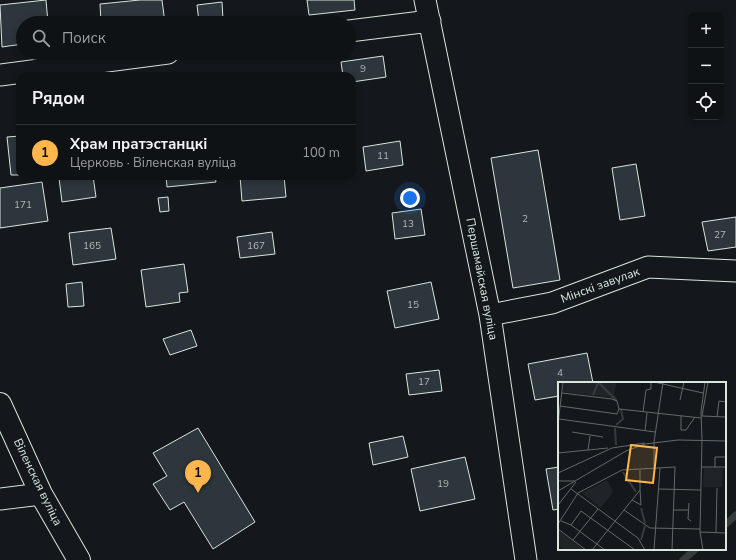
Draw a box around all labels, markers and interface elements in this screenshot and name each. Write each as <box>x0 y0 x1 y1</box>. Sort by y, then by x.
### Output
map controls <box>688 12 724 120</box>
button: + <box>688 12 724 48</box>
search box <box>16 16 356 60</box>
icon: search <box>30 27 52 49</box>
text: Поиск <box>62 28 106 48</box>
button: − <box>688 48 724 84</box>
house number: 9 <box>360 62 366 76</box>
button: locate <box>688 84 724 120</box>
text: Рядом <box>32 87 85 110</box>
text: Храм пратэстанцкі <box>70 134 207 154</box>
text: 1 <box>41 144 49 162</box>
text: 100 m <box>302 144 340 162</box>
house number: 11 <box>377 149 389 163</box>
text: Церковь · Віленская вуліца <box>70 154 236 172</box>
your location <box>400 188 420 208</box>
house number: 171 <box>14 198 32 212</box>
house number: 2 <box>522 212 528 226</box>
house number: 13 <box>402 217 414 231</box>
street label: Першамайская вуліца <box>462 217 502 341</box>
house number: 27 <box>714 228 726 242</box>
house number: 165 <box>83 239 101 253</box>
house number: 167 <box>247 239 265 253</box>
street label: Мінскі завулак <box>558 263 642 307</box>
house number: 15 <box>407 298 419 312</box>
house number: 4 <box>557 366 563 380</box>
house number: 17 <box>418 375 430 389</box>
inset map <box>558 382 726 550</box>
street label: Віленская вуліца <box>10 436 66 528</box>
pin: 1 <box>185 460 211 493</box>
house number: 19 <box>437 477 449 491</box>

